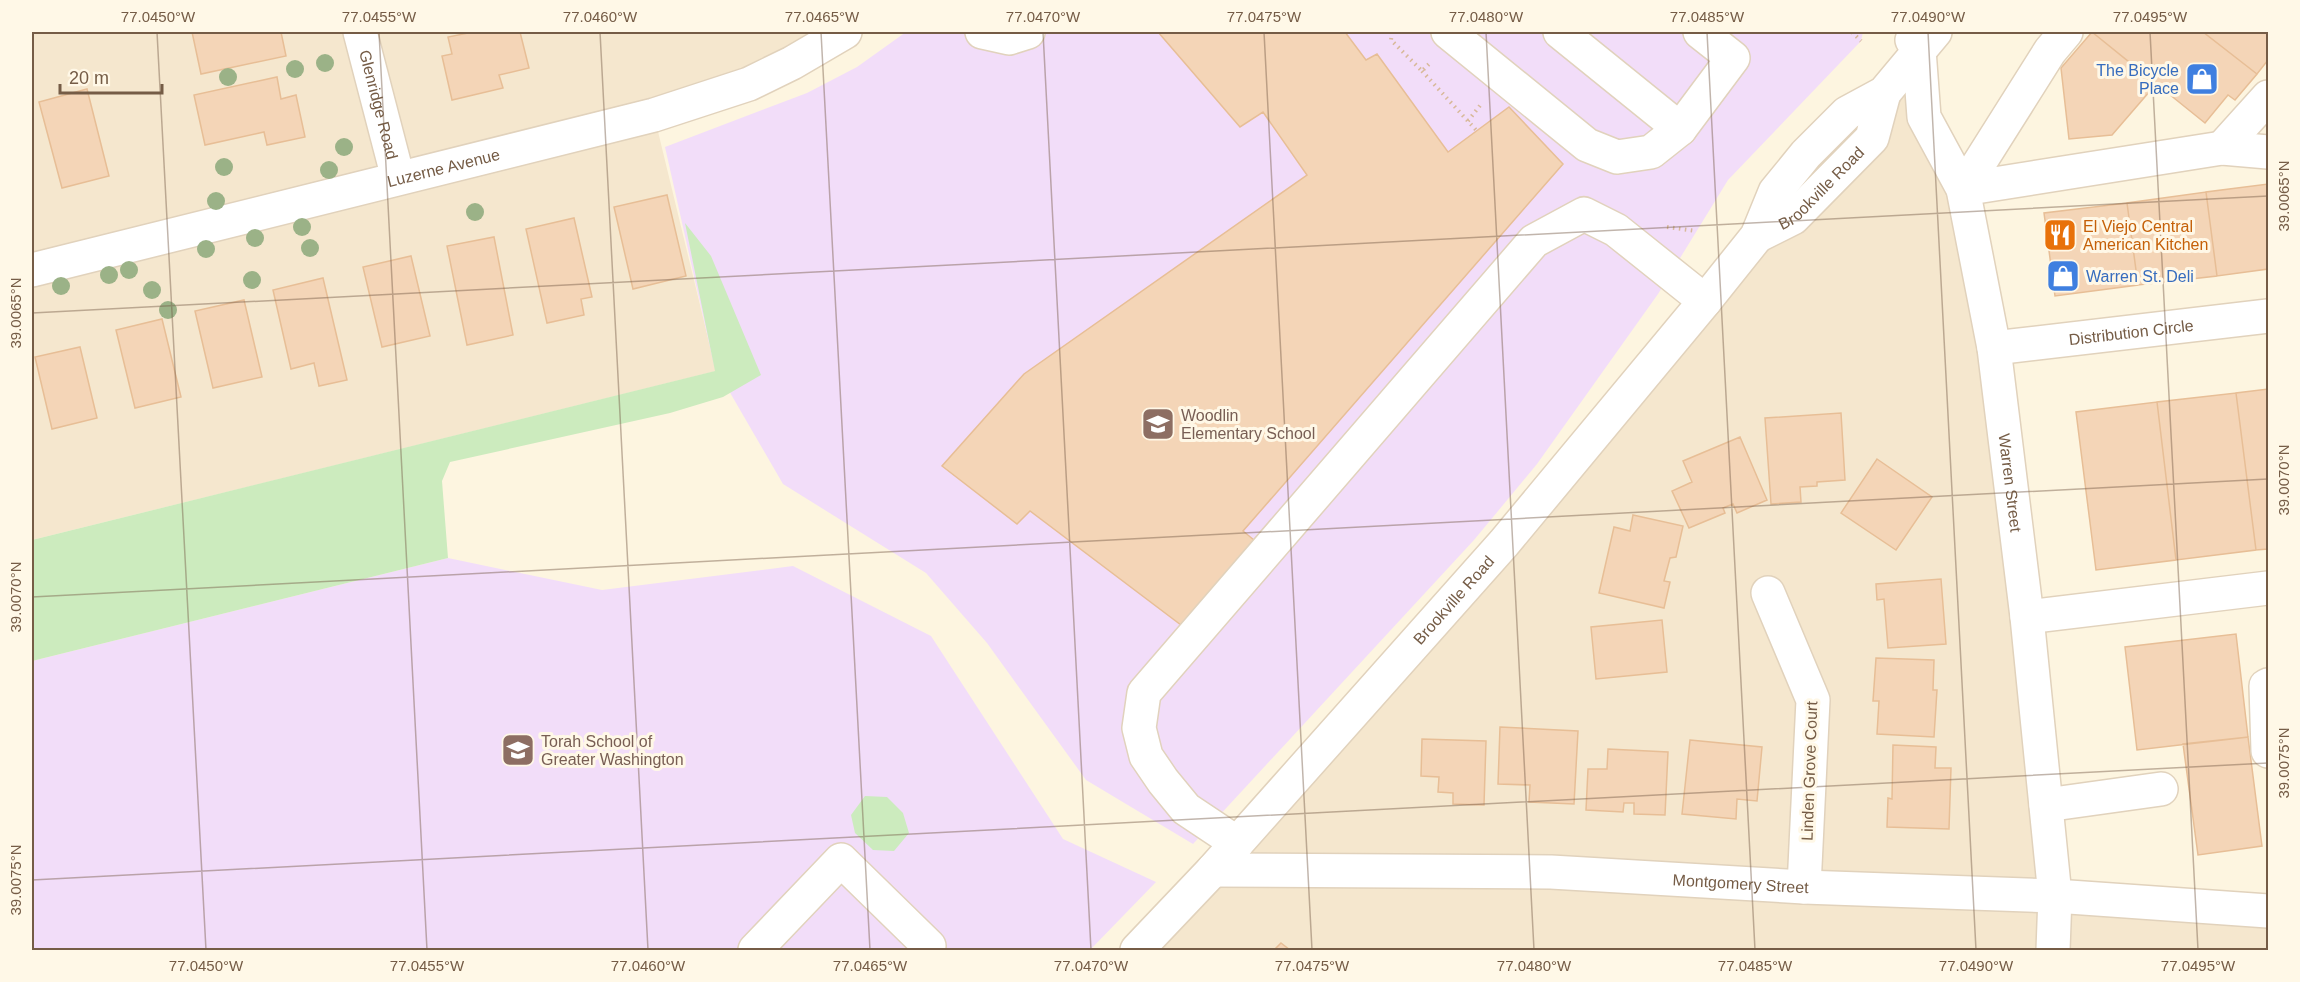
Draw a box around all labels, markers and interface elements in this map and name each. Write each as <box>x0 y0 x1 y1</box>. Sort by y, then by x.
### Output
text: 77.0450°W <box>121 8 196 25</box>
text: 77.0455°W <box>342 8 417 25</box>
text: 77.0460°W <box>563 8 638 25</box>
text: 77.0465°W <box>785 8 860 25</box>
text: 77.0470°W <box>1006 8 1081 25</box>
text: 77.0475°W <box>1227 8 1302 25</box>
text: 77.0480°W <box>1449 8 1524 25</box>
text: 77.0485°W <box>1670 8 1745 25</box>
text: 77.0490°W <box>1891 8 1966 25</box>
text: 77.0495°W <box>2113 8 2188 25</box>
street label: Glenridge Road <box>356 48 401 161</box>
scale bar <box>60 57 162 95</box>
shop icon: The Bicycle Place <box>2184 61 2220 97</box>
place label: The Bicycle Place <box>2096 62 2179 97</box>
text: 20 m <box>69 68 109 88</box>
street label: Brookville Road <box>1776 143 1867 233</box>
street label: Luzerne Avenue <box>385 146 502 190</box>
text: 39.0065°N <box>2275 160 2292 232</box>
restaurant icon: El Viejo Central American Kitchen <box>2042 217 2078 253</box>
place label: El Viejo Central American Kitchen <box>2083 218 2208 253</box>
shop icon: Warren St. Deli <box>2045 258 2081 294</box>
place label: Warren St. Deli <box>2086 268 2194 285</box>
text: 39.0065°N <box>7 277 24 349</box>
street label: Distribution Circle <box>2068 317 2195 348</box>
school or university icon: Woodlin Elementary School <box>1140 406 1176 442</box>
place label: Woodlin Elementary School <box>1181 407 1315 442</box>
street label: Warren Street <box>1996 433 2025 534</box>
text: 39.0070°N <box>2275 444 2292 516</box>
street label: Brookville Road <box>1410 553 1497 648</box>
text: 39.0070°N <box>7 561 24 633</box>
street label: Linden Grove Court <box>1799 700 1820 841</box>
text: 39.0075°N <box>2275 727 2292 799</box>
school or university icon: Torah School of Greater Washington <box>500 732 536 768</box>
place label: Torah School of Greater Washington <box>541 733 684 768</box>
text: 39.0075°N <box>7 844 24 916</box>
street label: Montgomery Street <box>1672 871 1809 896</box>
text: 77.0450°W <box>169 957 244 974</box>
text: 77.0455°W <box>390 957 465 974</box>
text: 77.0460°W <box>611 957 686 974</box>
text: 77.0465°W <box>833 957 908 974</box>
text: 77.0470°W <box>1054 957 1129 974</box>
text: 77.0475°W <box>1275 957 1350 974</box>
text: 77.0480°W <box>1497 957 1572 974</box>
text: 77.0485°W <box>1718 957 1793 974</box>
text: 77.0490°W <box>1939 957 2014 974</box>
text: 77.0495°W <box>2161 957 2236 974</box>

